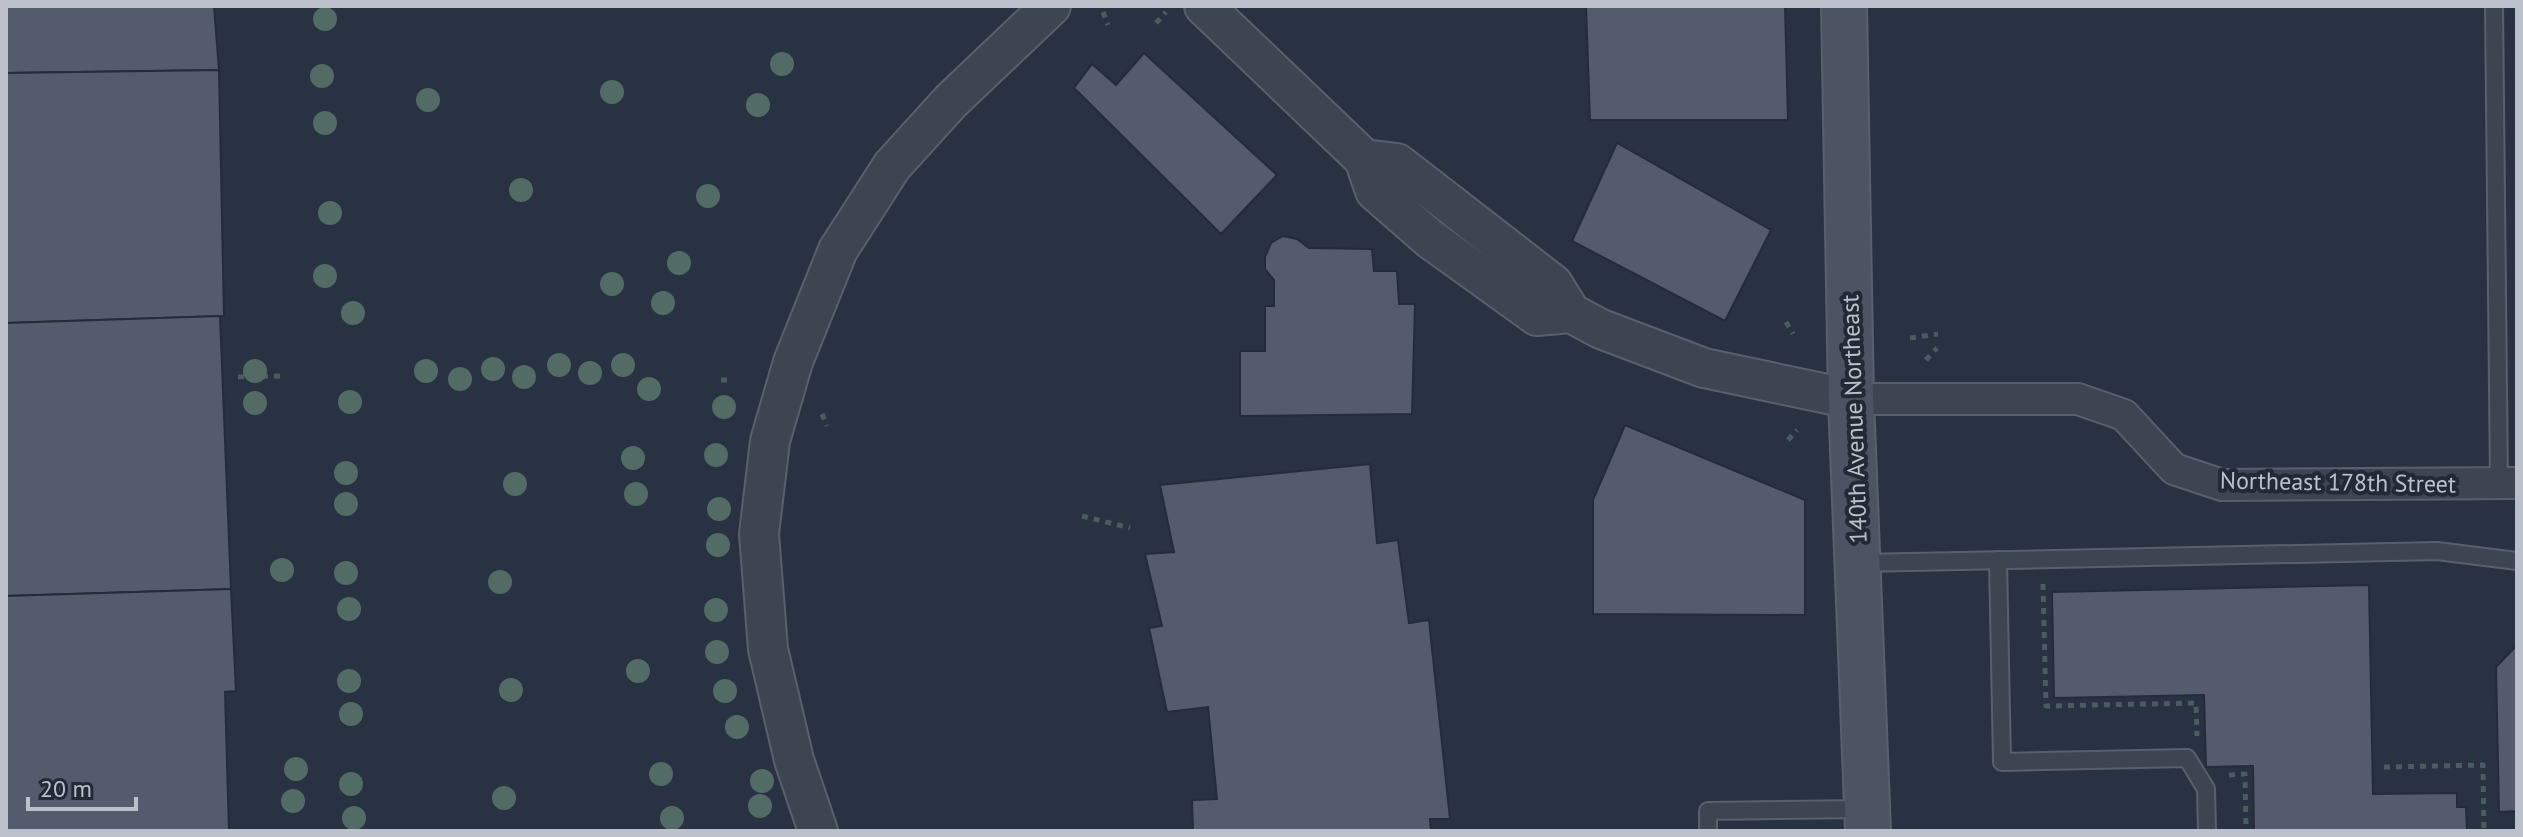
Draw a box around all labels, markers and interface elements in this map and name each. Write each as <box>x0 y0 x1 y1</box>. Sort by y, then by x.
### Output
street label: 140th Avenue Northeast <box>1834 294 1874 544</box>
street label: Northeast 178th Street <box>2220 464 2456 500</box>
scale bar <box>28 761 136 811</box>
text: 20 m <box>40 773 92 804</box>

